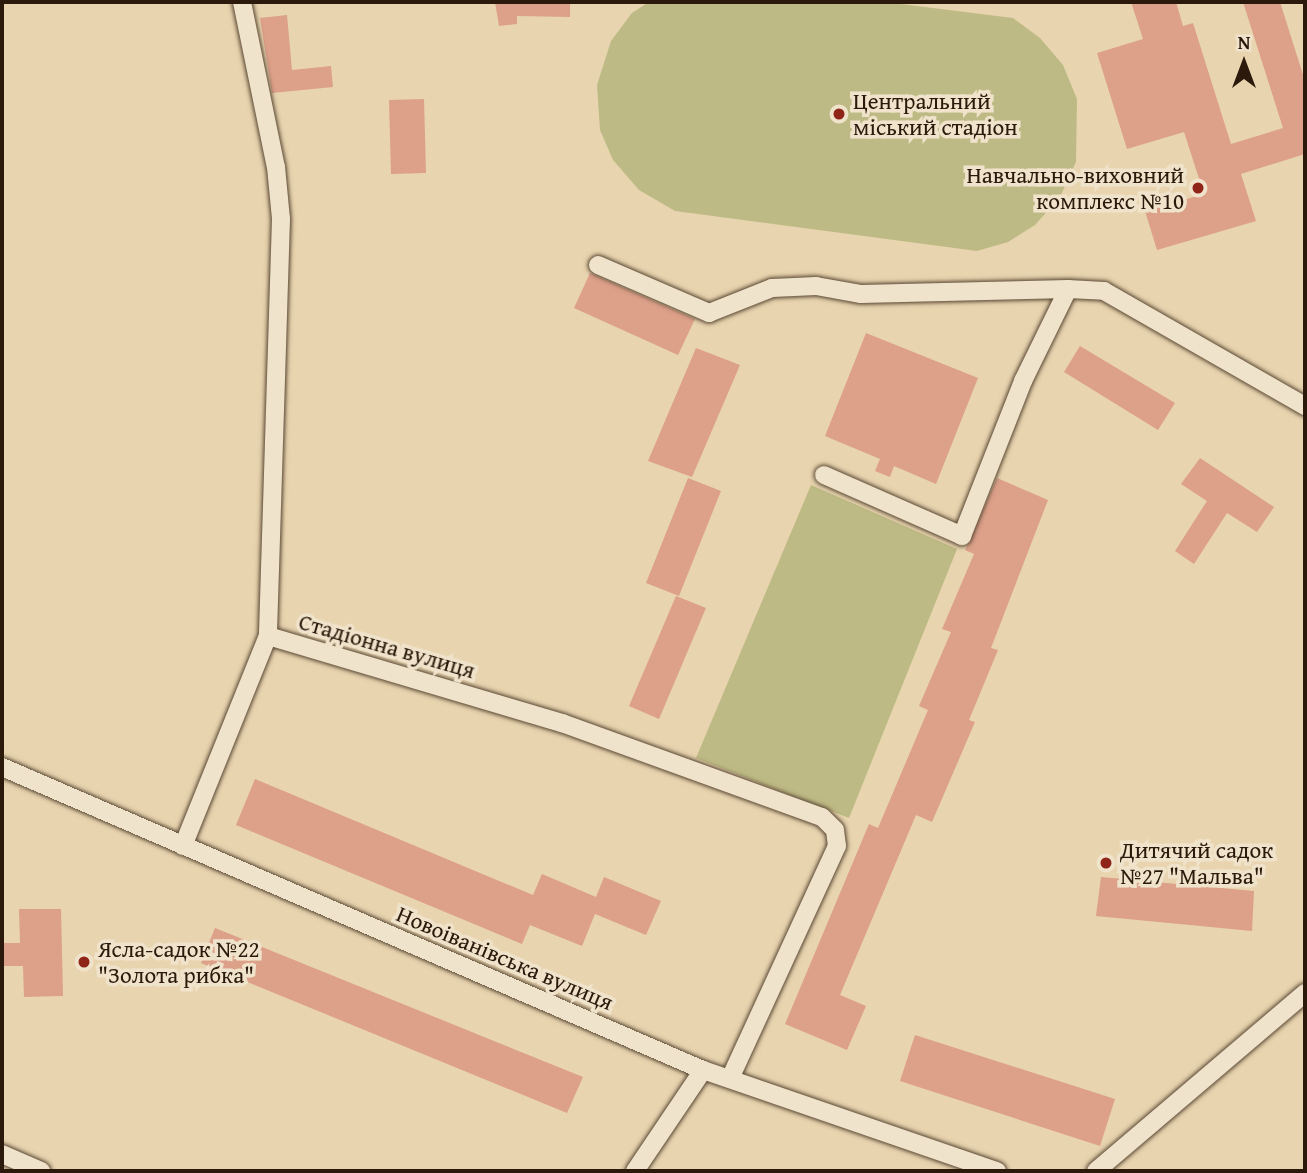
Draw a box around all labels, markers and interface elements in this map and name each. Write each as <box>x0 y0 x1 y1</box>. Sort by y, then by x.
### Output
north arrow <box>1209 28 1279 98</box>
text: N <box>1238 28 1250 56</box>
place label: Центральний міський стадіон <box>853 87 1018 141</box>
marker: Центральний міський стадіон <box>831 106 847 122</box>
place label: Навчально-виховний комплекс №10 <box>967 161 1184 215</box>
marker: Навчально-виховний комплекс №10 <box>1190 180 1206 196</box>
street label: Стадіонна вулиця <box>296 608 478 684</box>
place label: Дитячий садок №27 "Мальва" <box>1120 836 1273 890</box>
marker: Дитячий садок №27 "Мальва" <box>1098 855 1114 871</box>
street label: Новоіванівська вулиця <box>392 900 618 1016</box>
place label: Ясла-садок №22 "Золота рибка" <box>98 935 260 989</box>
marker: Ясла-садок №22 "Золота рибка" <box>76 954 92 970</box>

